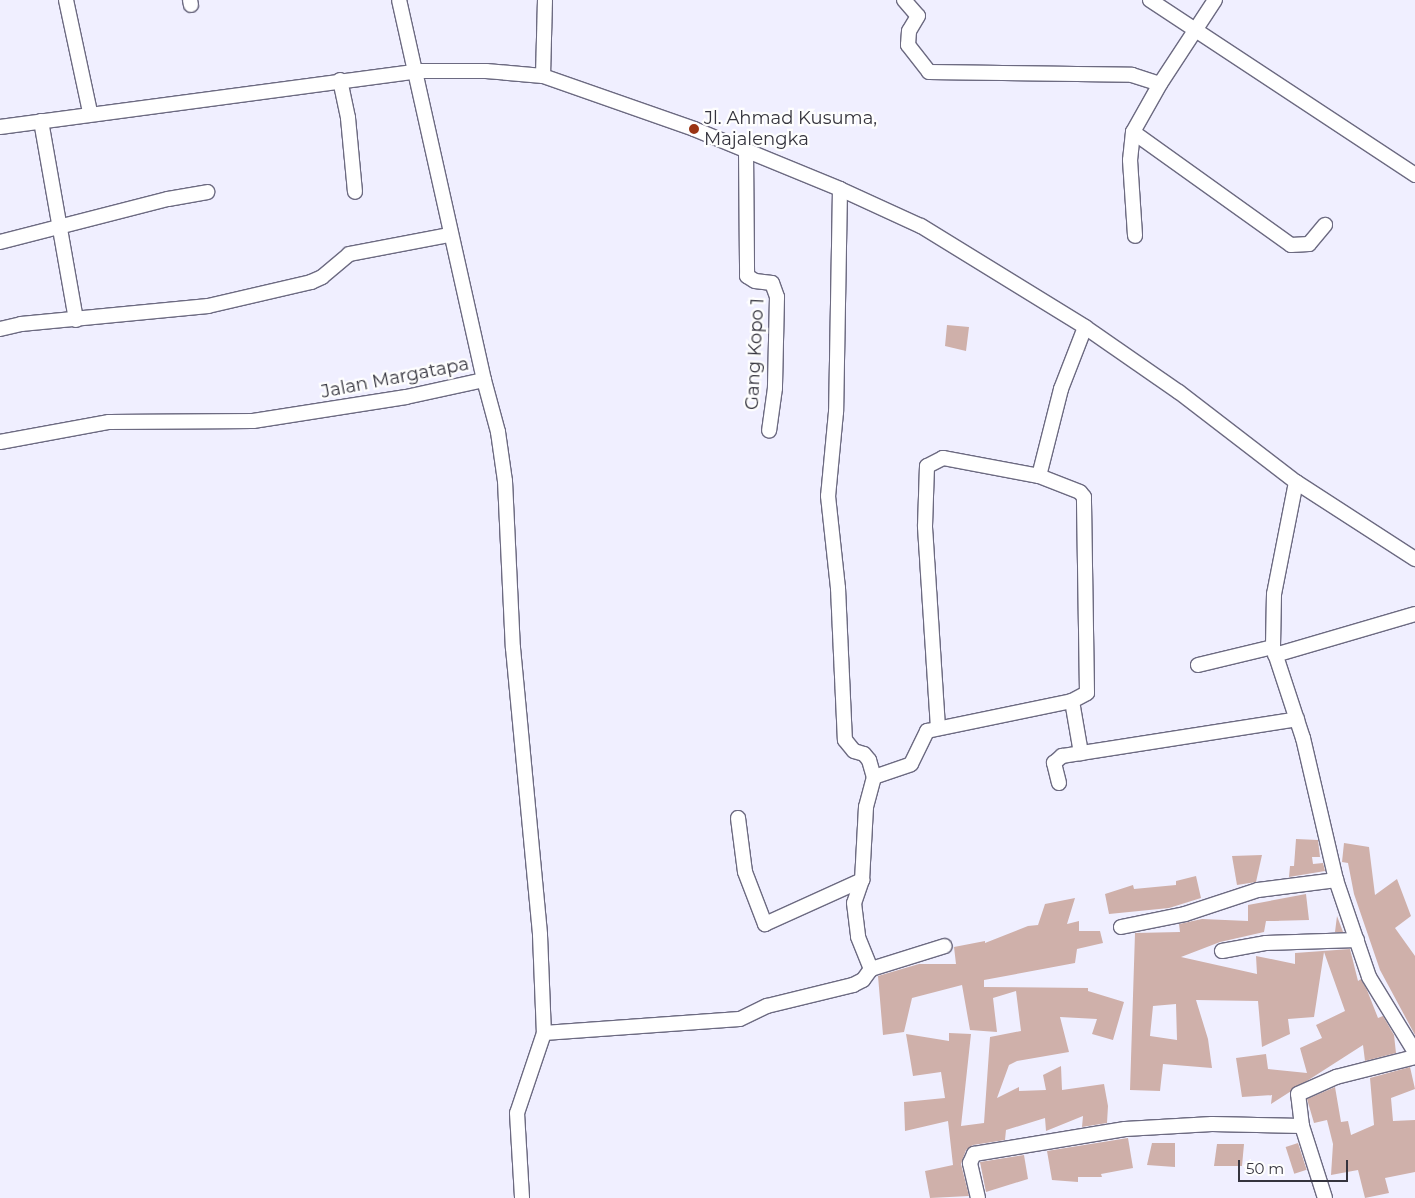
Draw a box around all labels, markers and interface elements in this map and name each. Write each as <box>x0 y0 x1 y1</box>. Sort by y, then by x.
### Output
place label: Jl. Ahmad Kusuma, Majalengka <box>704 108 877 150</box>
marker: Jl. Ahmad Kusuma, Majalengka <box>688 123 700 135</box>
street label: Gang Kopo 1 <box>741 297 769 411</box>
street label: Jalan Margatapa <box>319 353 471 403</box>
scale bar <box>1240 1150 1350 1182</box>
text: 50 m <box>1246 1159 1284 1178</box>

